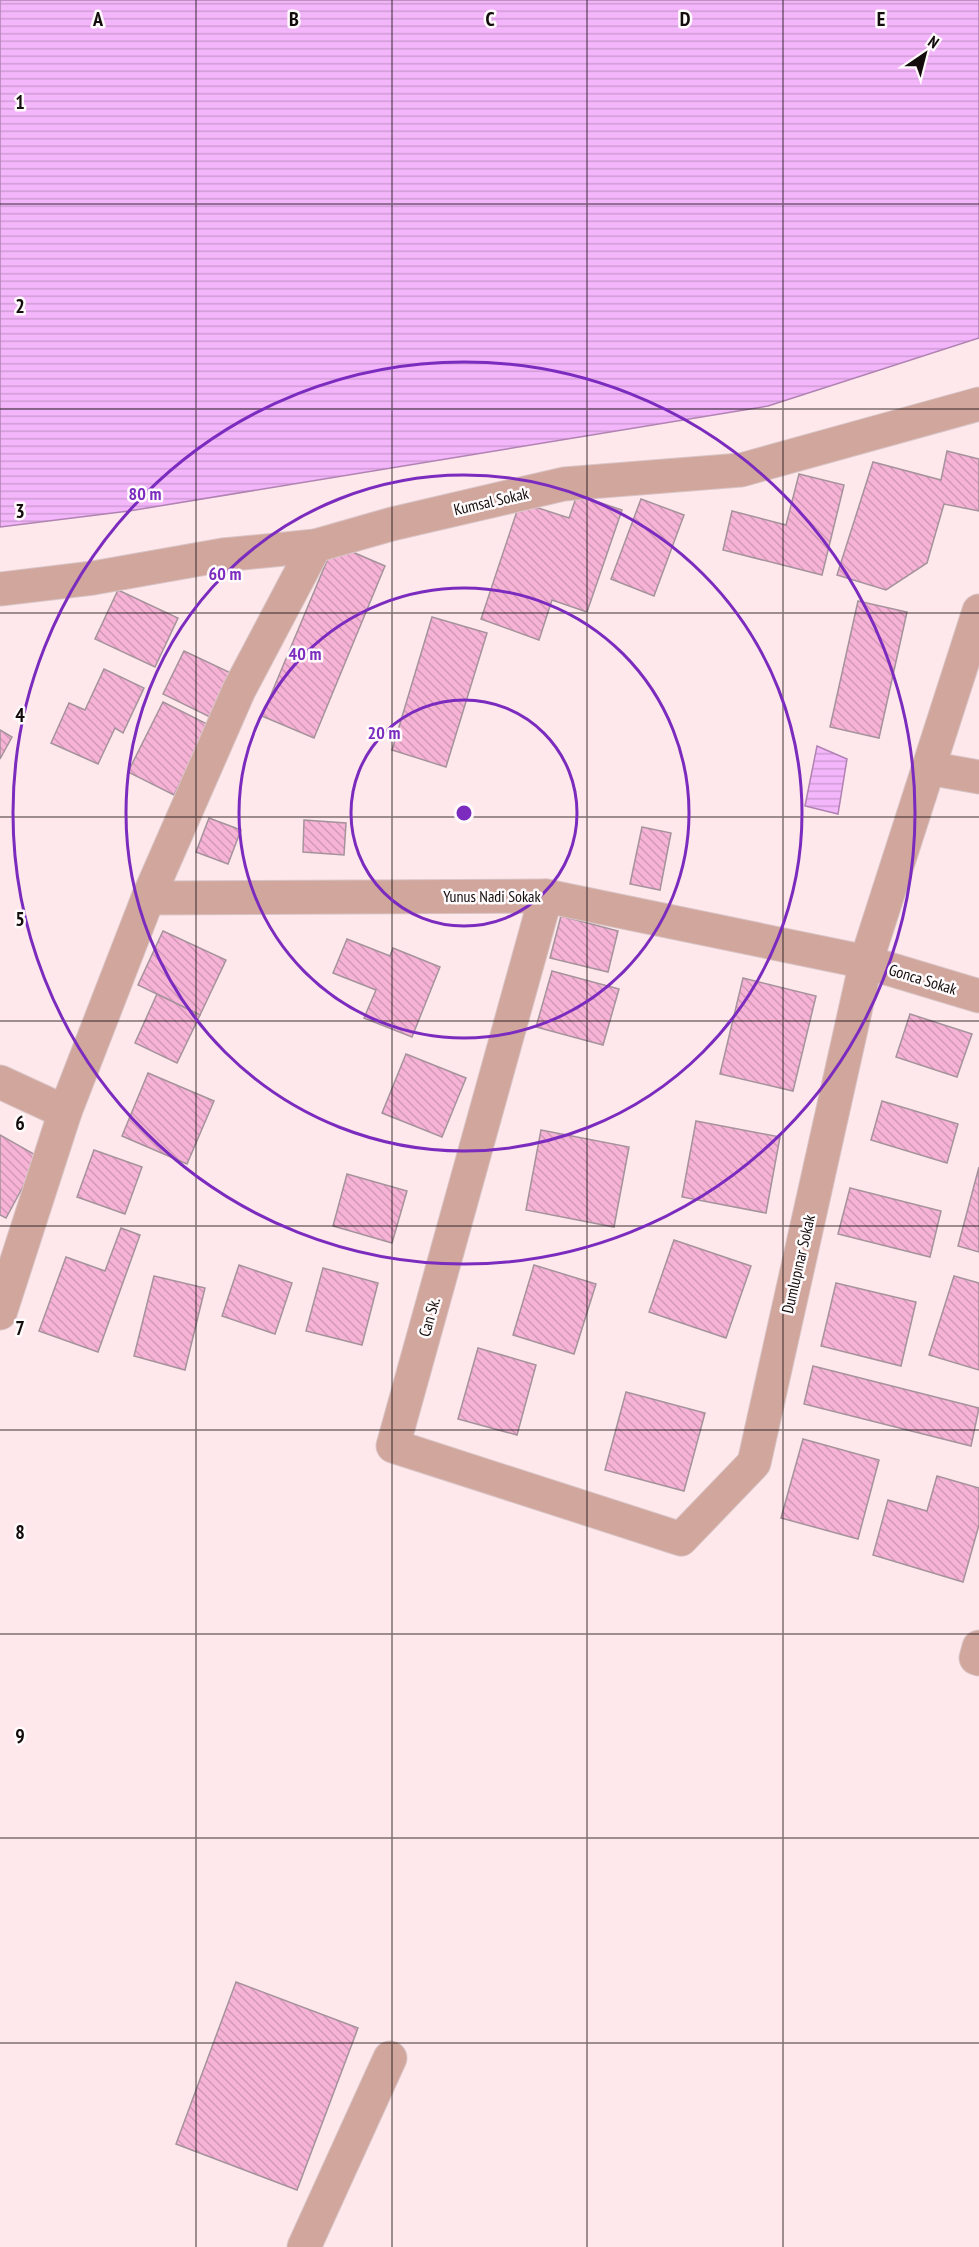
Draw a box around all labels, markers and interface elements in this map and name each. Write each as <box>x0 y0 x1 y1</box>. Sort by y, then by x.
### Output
text: A <box>92 6 104 32</box>
text: B <box>289 6 299 32</box>
text: C <box>485 6 495 32</box>
text: D <box>680 6 691 32</box>
text: E <box>877 6 885 32</box>
north arrow <box>895 24 955 84</box>
text: N <box>924 31 943 52</box>
text: 1 <box>15 89 25 115</box>
text: 2 <box>15 293 25 319</box>
text: 80 m <box>129 482 161 505</box>
street label: Kumsal Sokak <box>452 482 531 519</box>
text: 3 <box>15 498 25 524</box>
text: 60 m <box>209 562 241 585</box>
text: 40 m <box>289 642 321 665</box>
text: 4 <box>15 702 25 728</box>
text: 20 m <box>368 721 400 744</box>
centre of rings <box>454 803 474 823</box>
street label: Yunus Nadi Sokak <box>443 886 542 906</box>
text: 5 <box>15 906 25 932</box>
street label: Gonca Sokak <box>887 959 960 999</box>
text: 6 <box>15 1110 25 1136</box>
street label: Dumlupınar Sokak <box>777 1212 819 1315</box>
street label: Can Sk. <box>414 1295 444 1339</box>
text: 7 <box>15 1315 25 1341</box>
text: 8 <box>15 1519 25 1545</box>
text: 9 <box>15 1723 25 1749</box>

